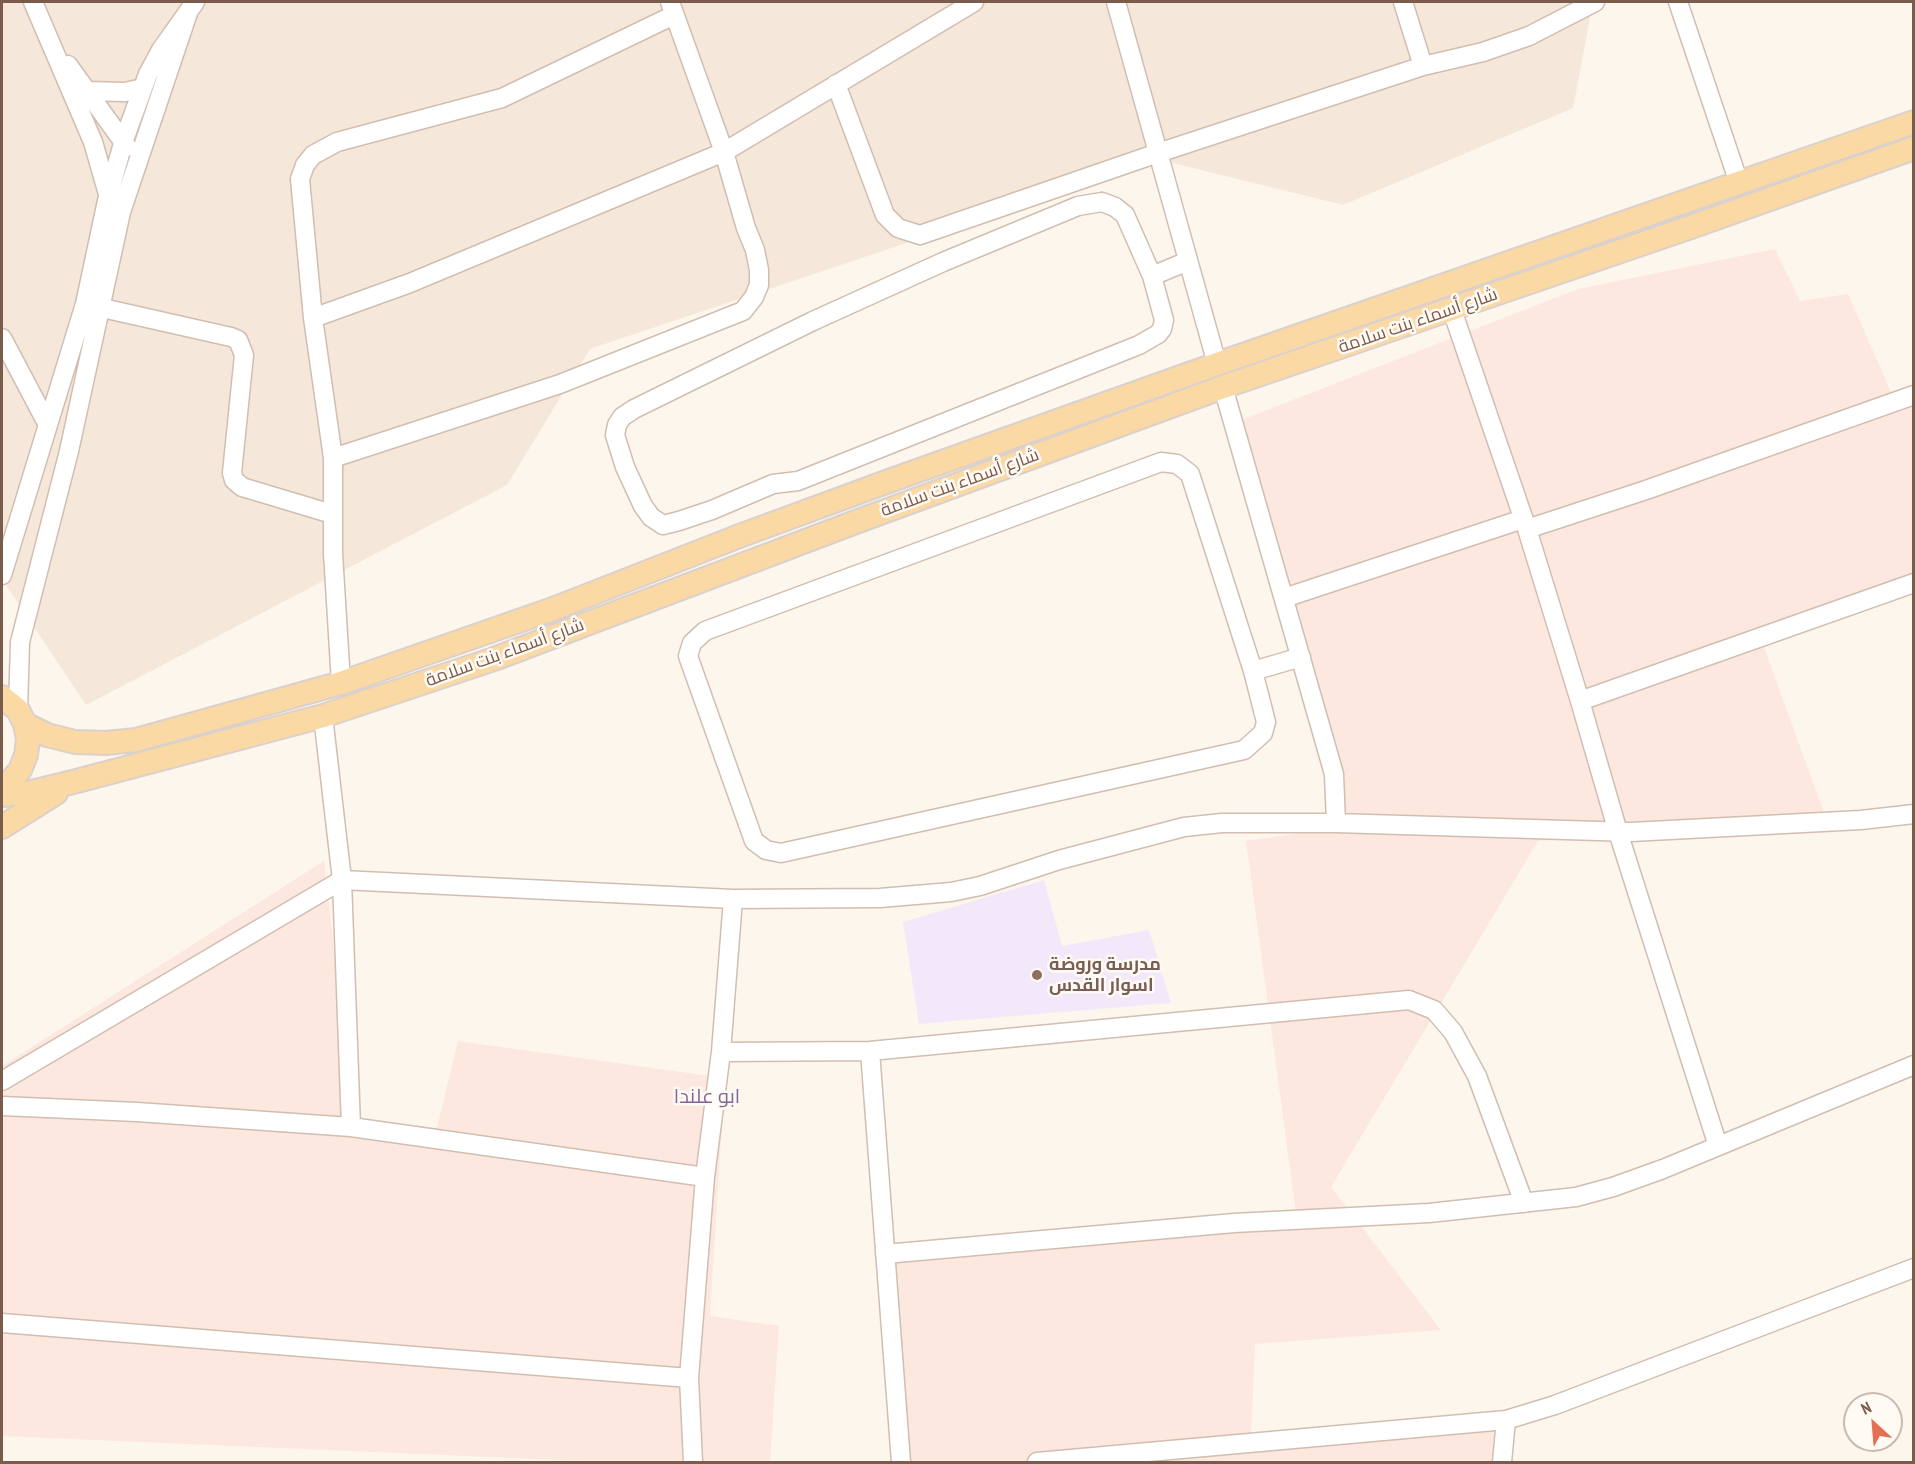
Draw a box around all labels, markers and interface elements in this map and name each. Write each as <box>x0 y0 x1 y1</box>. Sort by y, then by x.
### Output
street label: شارع أسماء بنت سلامة <box>1336 284 1500 358</box>
street label: شارع أسماء بنت سلامة <box>878 444 1042 522</box>
street label: شارع أسماء بنت سلامة <box>423 614 587 692</box>
place label: مدرسة وروضة اسوار القدس <box>1049 954 1161 996</box>
marker: مدرسة وروضة اسوار القدس <box>1030 968 1044 982</box>
district label: ابو علندا <box>674 1085 740 1109</box>
north arrow <box>1843 1392 1903 1452</box>
text: N <box>1858 1397 1874 1419</box>

